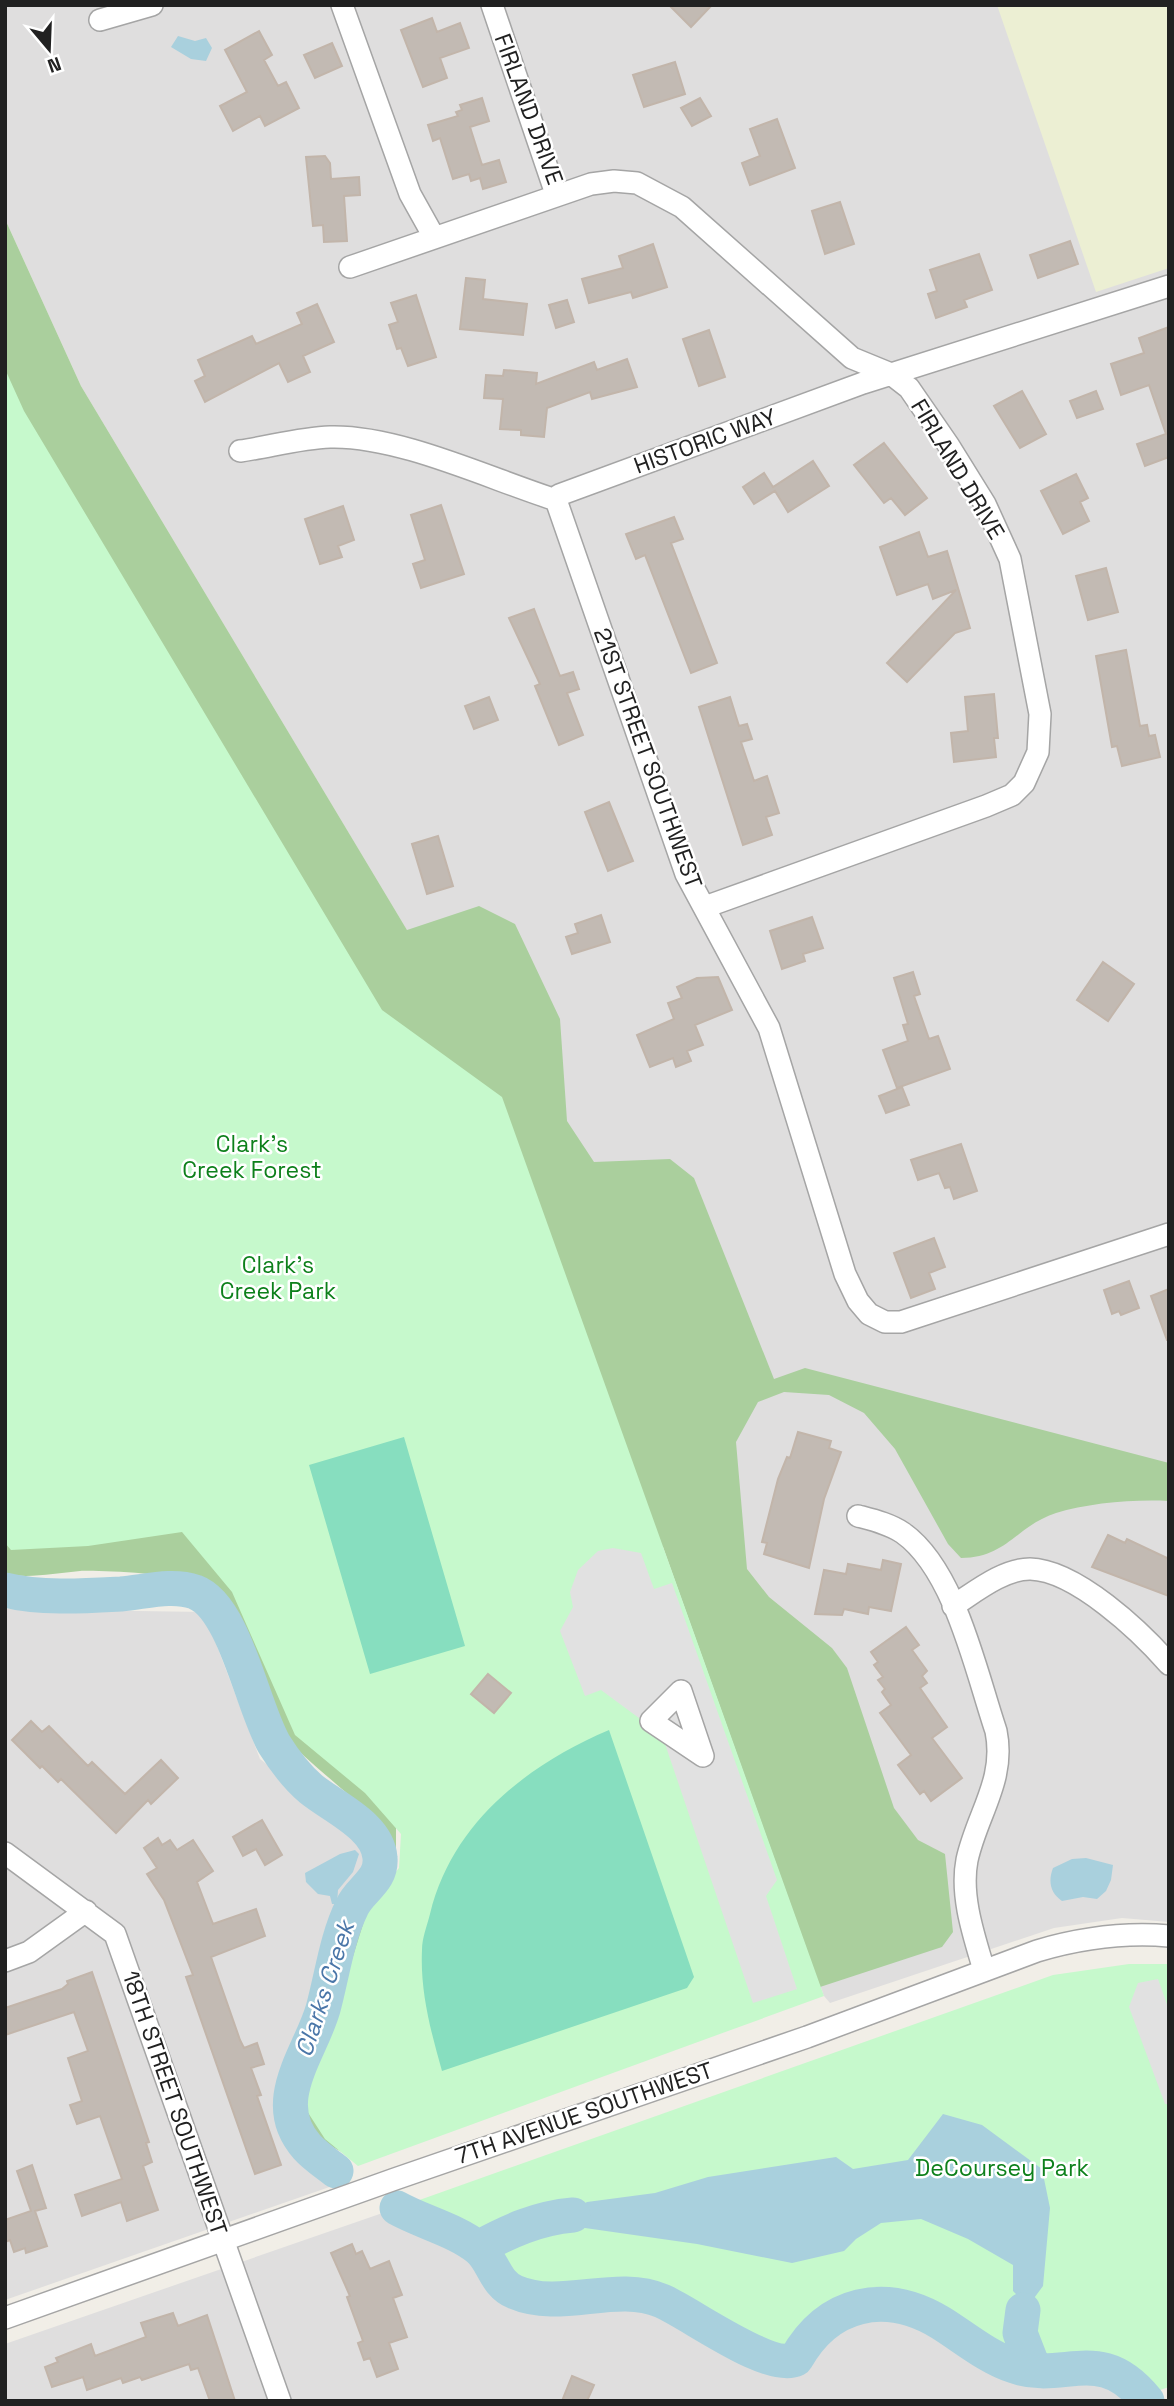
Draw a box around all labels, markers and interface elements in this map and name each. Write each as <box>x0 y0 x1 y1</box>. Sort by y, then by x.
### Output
north arrow <box>14 14 84 84</box>
street label: FIRLAND DRIVE <box>488 29 570 189</box>
text: N <box>44 51 64 78</box>
street label: FIRLAND DRIVE <box>904 393 1012 545</box>
street label: HISTORIC WAY <box>630 401 780 481</box>
street label: 21ST STREET SOUTHWEST <box>587 624 709 892</box>
park label: Clark's Creek Forest <box>182 1129 322 1185</box>
park label: Clark's Creek Park <box>220 1250 336 1306</box>
water label: Clarks Creek <box>288 1914 362 2061</box>
street label: 18TH STREET SOUTHWEST <box>116 1967 234 2239</box>
street label: 7TH AVENUE SOUTHWEST <box>451 2055 717 2171</box>
park label: DeCoursey Park <box>915 2153 1089 2183</box>

